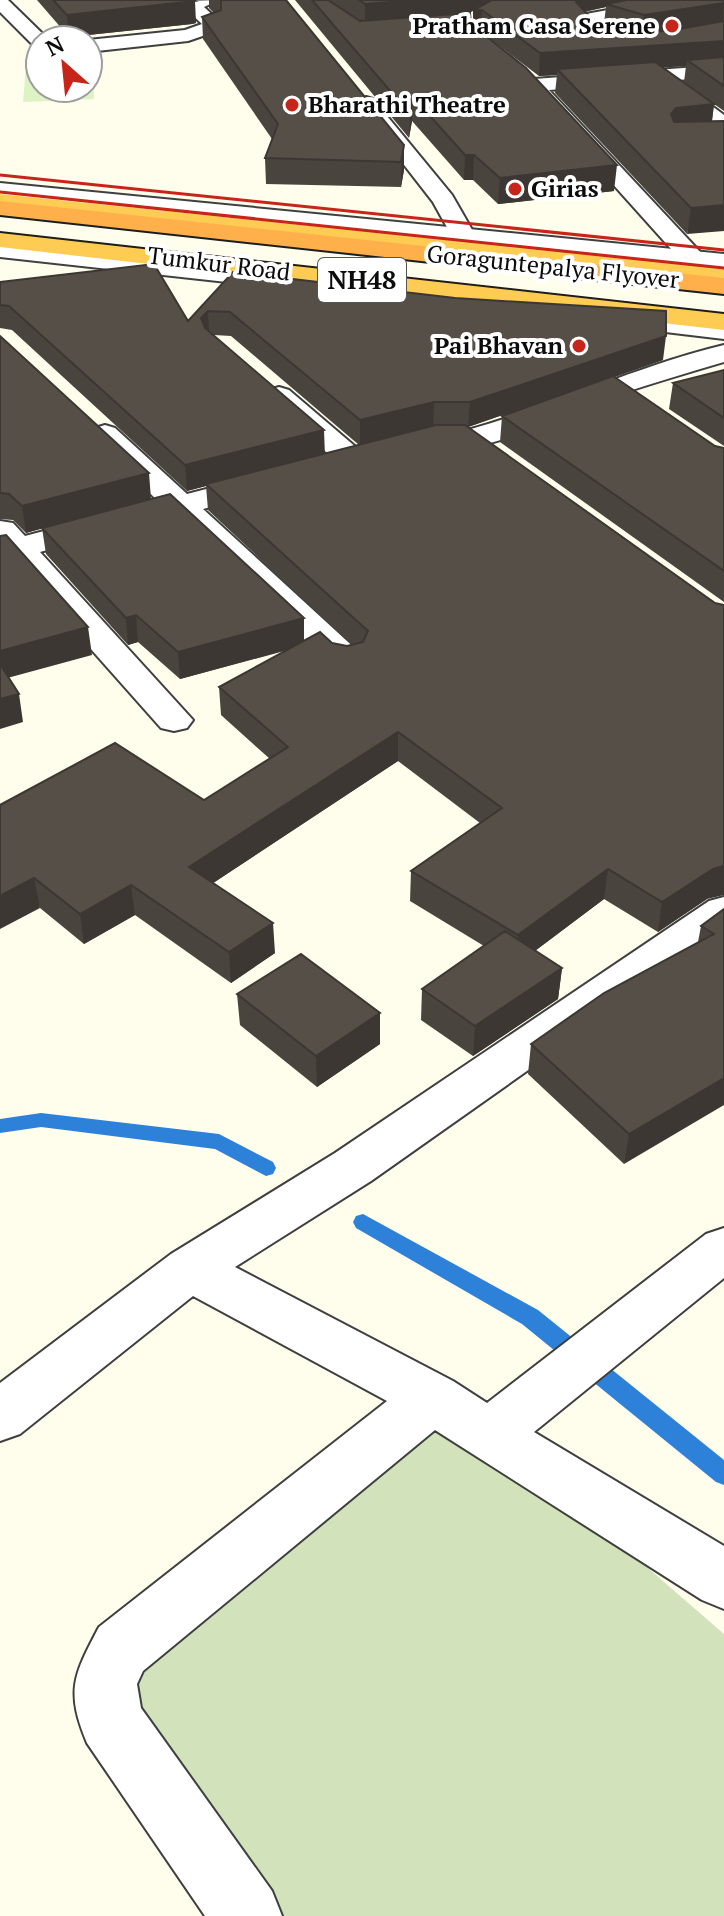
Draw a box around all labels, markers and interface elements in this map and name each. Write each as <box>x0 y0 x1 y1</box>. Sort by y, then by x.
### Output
place label: Pratham Casa Serene <box>413 9 656 41</box>
marker: Pratham Casa Serene <box>663 17 681 35</box>
north arrow <box>24 24 104 104</box>
text: N <box>41 29 69 62</box>
place label: Bharathi Theatre <box>308 88 506 120</box>
marker: Bharathi Theatre <box>283 96 301 114</box>
place label: Girias <box>531 172 599 204</box>
marker: Girias <box>506 180 524 198</box>
street label: Goraguntepalya Flyover <box>425 237 682 295</box>
street label: Tumkur Road <box>146 238 292 288</box>
road number: NH48 <box>318 258 406 302</box>
place label: Pai Bhavan <box>434 329 564 361</box>
marker: Pai Bhavan <box>570 337 588 355</box>

